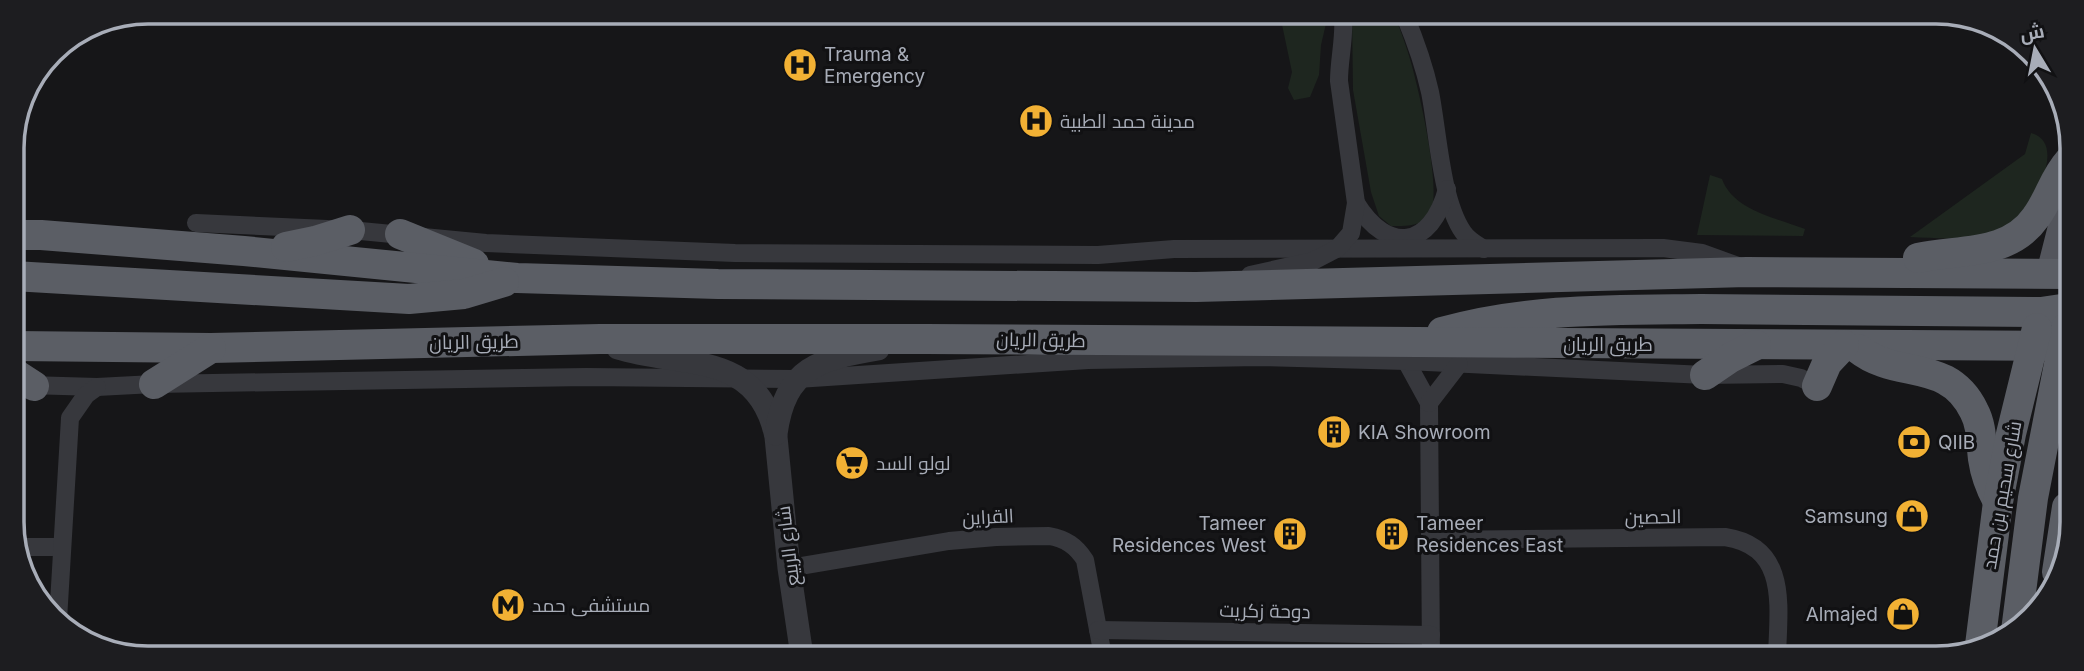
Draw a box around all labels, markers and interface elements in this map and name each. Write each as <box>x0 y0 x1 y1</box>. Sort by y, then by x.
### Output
north arrow <box>2000 14 2070 84</box>
text: ش <box>2018 19 2046 46</box>
place label: Trauma & Emergency <box>824 43 925 88</box>
hospital icon: Trauma & Emergency <box>781 46 819 84</box>
hospital icon: مدينة حمد الطبية <box>1017 102 1055 140</box>
place label: مدينة حمد الطبية <box>1060 110 1195 133</box>
street label: طريق الريان <box>996 328 1086 353</box>
street label: طريق الريان <box>429 330 519 355</box>
street label: طريق الريان <box>1563 333 1653 357</box>
building icon: KIA Showroom <box>1315 413 1353 451</box>
street label: شارع سحيم بن حمد <box>1978 419 2028 571</box>
place label: KIA Showroom <box>1358 421 1491 444</box>
bank icon: QIIB <box>1895 423 1933 461</box>
place label: QIIB <box>1938 431 1975 454</box>
supermarket icon: لولو السد <box>833 444 871 482</box>
place label: لولو السد <box>876 452 951 475</box>
shop icon: Samsung <box>1893 497 1931 535</box>
street label: شارع الربيع <box>772 504 806 588</box>
street label: القراين <box>962 504 1014 530</box>
street label: الحصين <box>1624 505 1682 529</box>
place label: Samsung <box>1804 505 1888 528</box>
place label: Tameer Residences West <box>1112 512 1266 557</box>
place label: Tameer Residences East <box>1416 512 1563 557</box>
building icon: Tameer Residences West <box>1271 515 1309 553</box>
building icon: Tameer Residences East <box>1373 515 1411 553</box>
metro station icon: مستشفى حمد <box>489 586 527 624</box>
place label: مستشفى حمد <box>532 594 650 617</box>
shop icon: Almajed <box>1884 595 1922 633</box>
street label: دوحة زكريت <box>1219 599 1311 623</box>
place label: Almajed <box>1806 603 1878 626</box>

